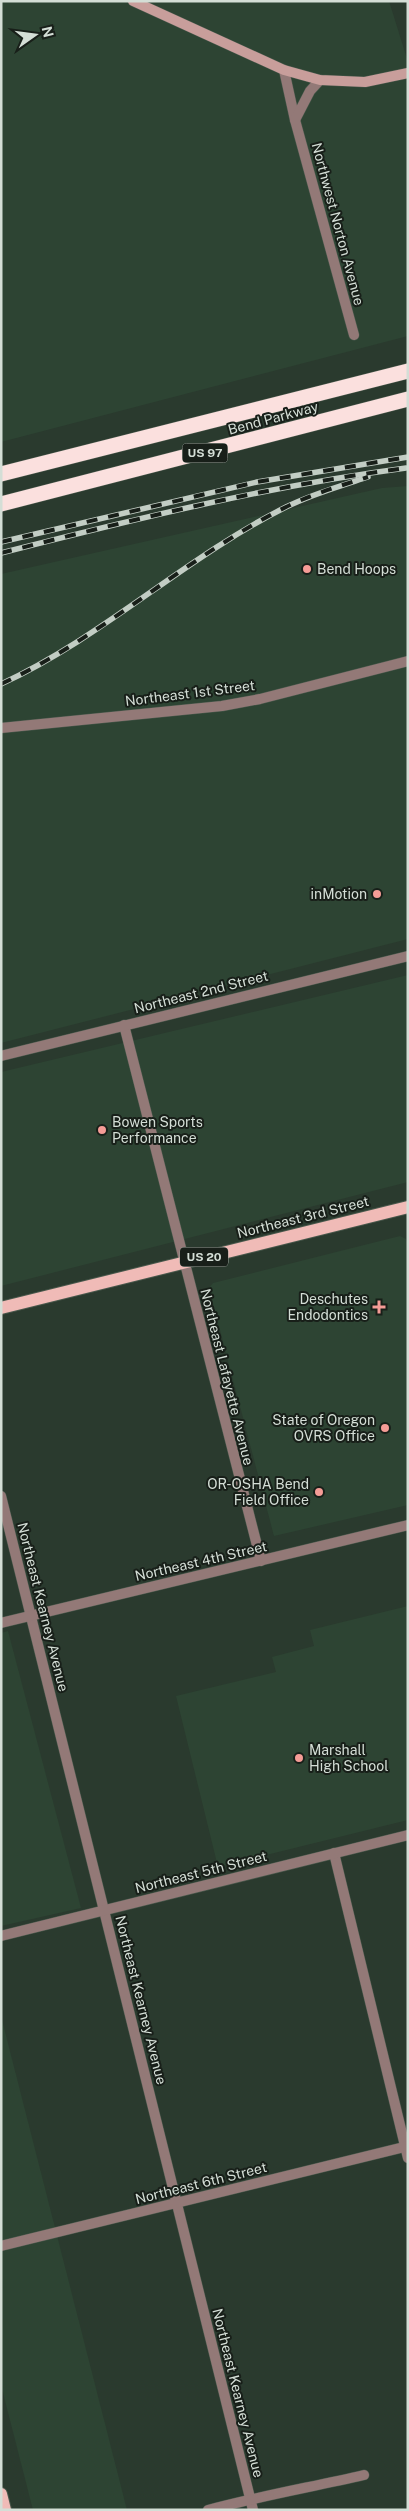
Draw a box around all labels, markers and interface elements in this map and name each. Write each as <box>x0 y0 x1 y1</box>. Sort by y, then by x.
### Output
north arrow <box>10 10 60 60</box>
text: N <box>39 25 57 39</box>
street label: Northwest Norton Avenue <box>309 141 367 307</box>
street label: Bend Parkway <box>226 398 320 438</box>
road number: US 97 <box>182 443 228 462</box>
place label: Bend Hoops <box>317 561 396 577</box>
marker: Bend Hoops <box>301 563 313 575</box>
street label: Northeast 1st Street <box>124 677 256 709</box>
place label: inMotion <box>311 886 367 902</box>
marker: inMotion <box>371 888 383 900</box>
street label: Northeast 2nd Street <box>132 968 270 1016</box>
place label: Bowen Sports Performance <box>112 1114 203 1146</box>
marker: Bowen Sports Performance <box>96 1124 108 1136</box>
street label: Northeast 3rd Street <box>235 1193 371 1241</box>
road number: US 20 <box>180 1248 228 1266</box>
street label: Northeast Lafayette Avenue <box>197 1287 257 1467</box>
place label: Deschutes Endodontics <box>288 1291 368 1323</box>
marker: Deschutes Endodontics <box>372 1300 386 1314</box>
place label: State of Oregon OVRS Office <box>272 1412 375 1444</box>
marker: State of Oregon OVRS Office <box>379 1422 391 1434</box>
place label: OR-OSHA Bend Field Office <box>207 1476 309 1508</box>
marker: OR-OSHA Bend Field Office <box>313 1486 325 1498</box>
street label: Northeast Kearney Avenue <box>14 1521 72 1693</box>
street label: Northeast 4th Street <box>133 1538 269 1584</box>
place label: Marshall High School <box>309 1742 388 1774</box>
marker: Marshall High School <box>293 1752 305 1764</box>
street label: Northeast 5th Street <box>133 1848 269 1896</box>
street label: Northeast Kearney Avenue <box>112 1914 170 2086</box>
street label: Northeast 6th Street <box>134 2159 268 2207</box>
street label: Northeast Kearney Avenue <box>209 2307 267 2479</box>

